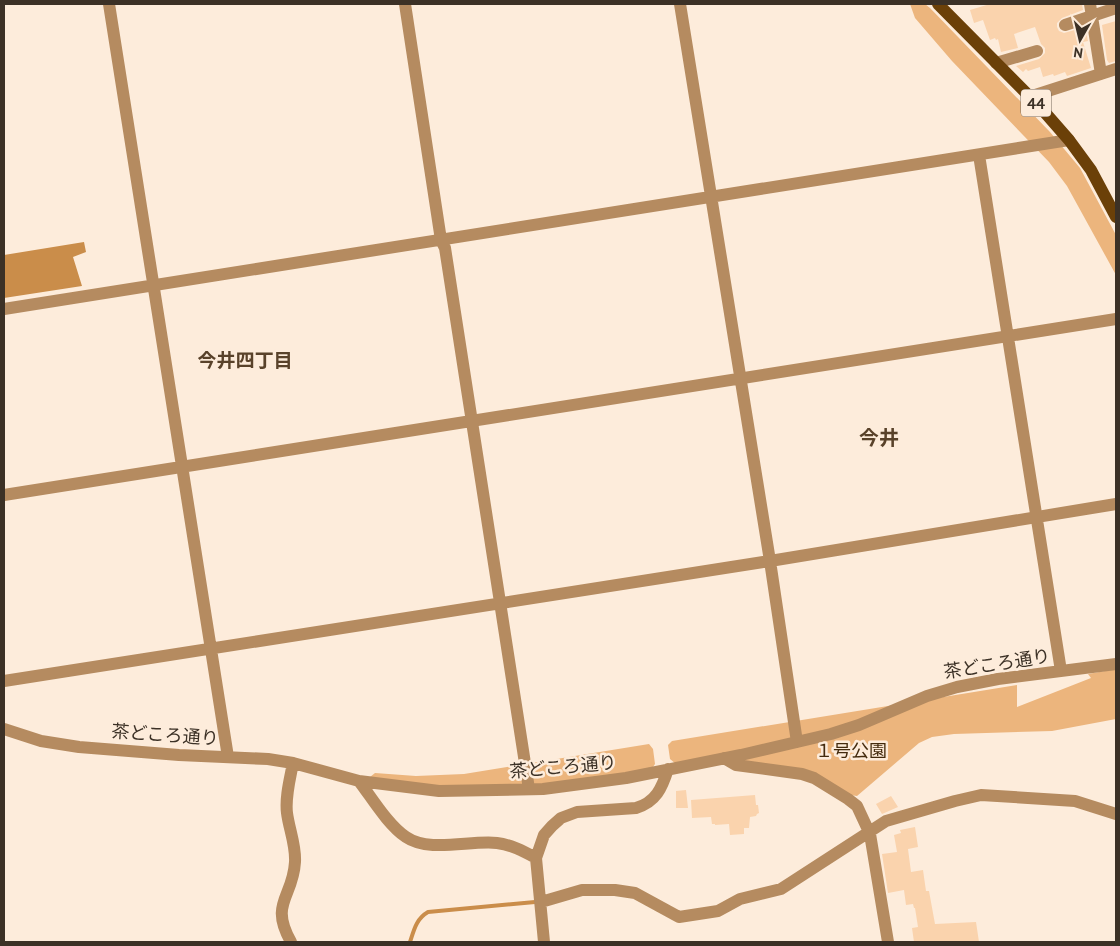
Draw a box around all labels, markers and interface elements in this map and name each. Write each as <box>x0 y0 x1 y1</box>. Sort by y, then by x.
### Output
north arrow <box>1055 15 1105 65</box>
text: N <box>1072 43 1084 62</box>
road number: 44 <box>1021 90 1051 116</box>
district label: 今井四丁目 <box>197 348 293 372</box>
district label: 今井 <box>859 425 899 451</box>
street label: 茶どころ通り <box>942 644 1052 683</box>
street label: 茶どころ通り <box>111 719 219 750</box>
park label: １号公園 <box>815 739 887 762</box>
street label: 茶どころ通り <box>508 750 617 783</box>

